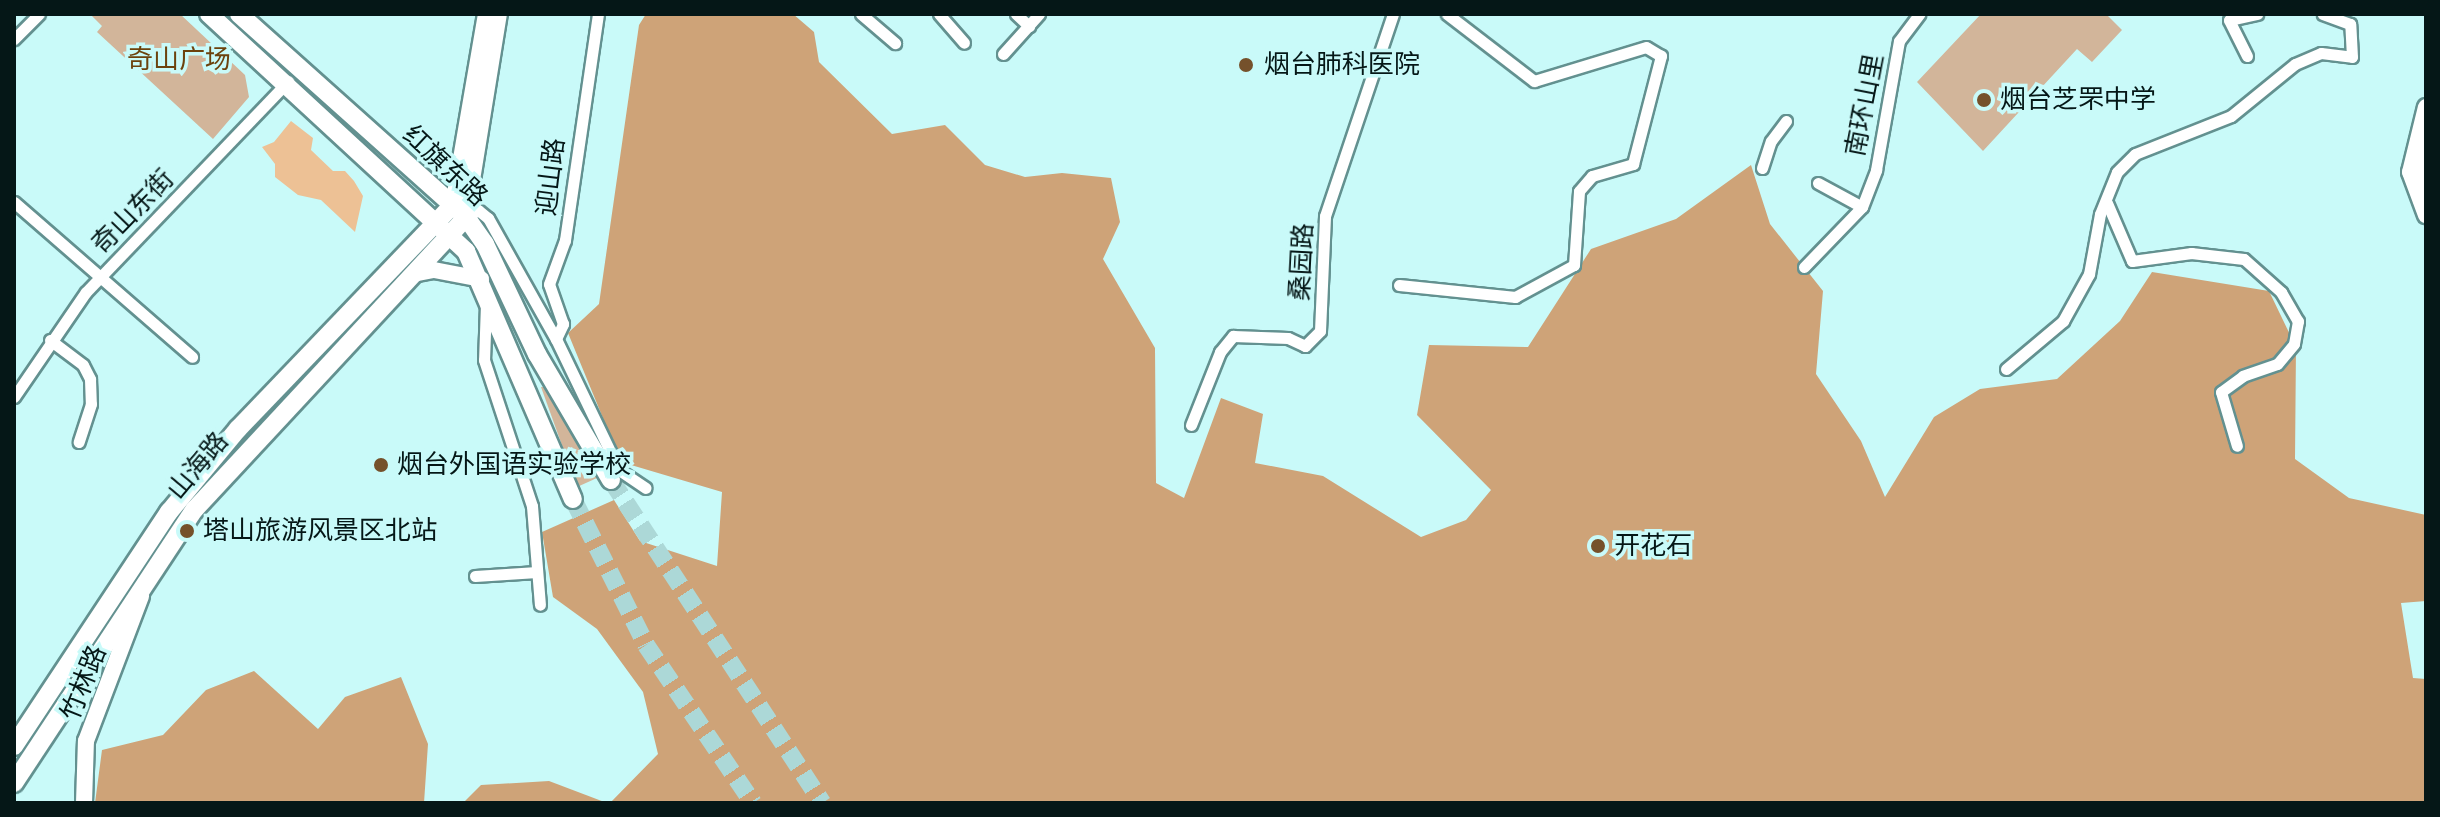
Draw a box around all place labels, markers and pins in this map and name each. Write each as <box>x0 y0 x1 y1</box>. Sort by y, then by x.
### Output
place label: 烟台肺科医院 <box>1264 49 1420 81</box>
marker: 烟台肺科医院 <box>1235 54 1257 76</box>
place label: 烟台芝罘中学 <box>2000 84 2156 116</box>
marker: 烟台芝罘中学 <box>1975 91 1993 109</box>
place label: 烟台外国语实验学校 <box>397 449 631 481</box>
marker: 烟台外国语实验学校 <box>372 456 390 474</box>
place label: 塔山旅游风景区北站 <box>203 515 437 547</box>
marker: 塔山旅游风景区北站 <box>178 522 196 540</box>
place label: 开花石 <box>1614 530 1692 562</box>
marker: 开花石 <box>1589 537 1607 555</box>

